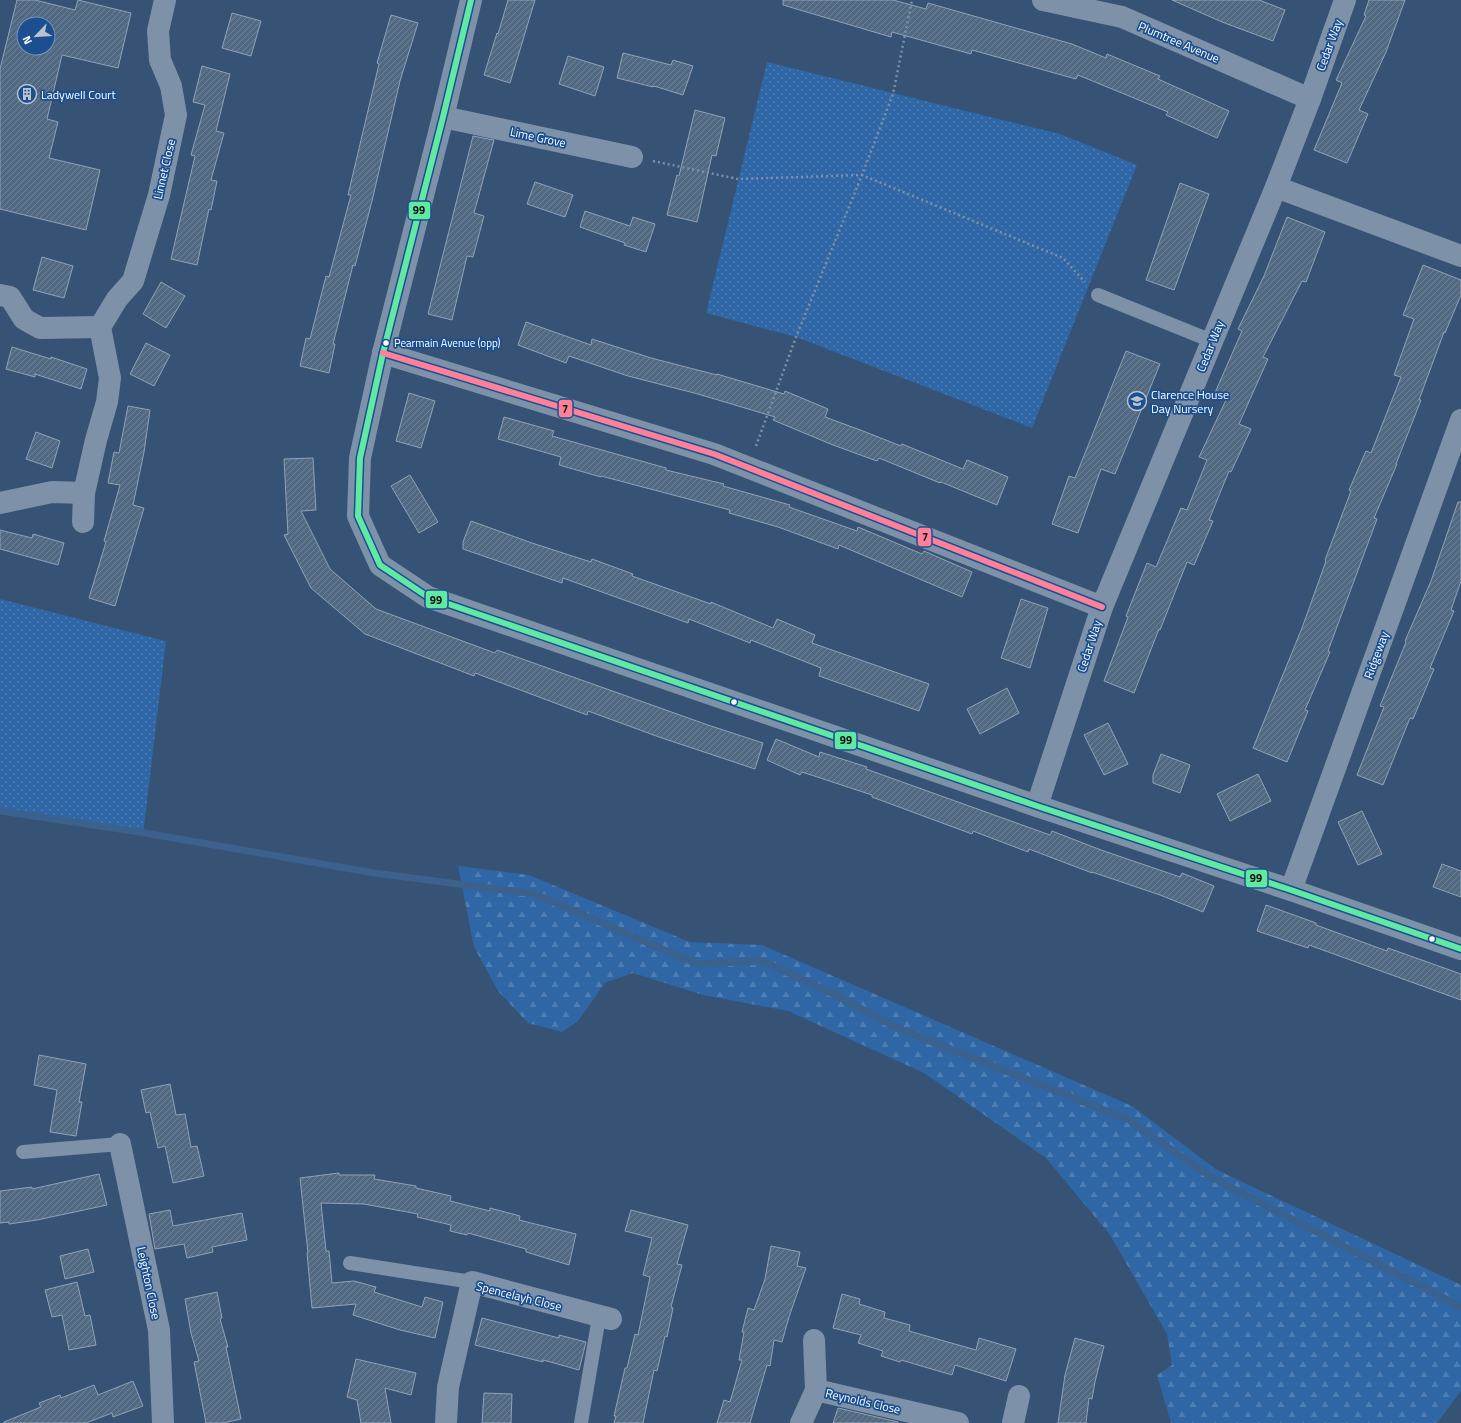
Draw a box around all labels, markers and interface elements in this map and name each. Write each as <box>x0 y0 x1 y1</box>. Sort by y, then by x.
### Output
north arrow <box>16 16 56 56</box>
street label: Plumtree Avenue <box>1135 16 1223 68</box>
street label: Cedar Way <box>1311 16 1347 74</box>
text: N <box>18 33 36 47</box>
building icon: Ladywell Court <box>16 83 38 105</box>
place label: Ladywell Court <box>41 85 117 104</box>
street label: Lime Grove <box>508 122 568 152</box>
street label: Linnet Close <box>148 137 180 201</box>
line badge: 99 <box>408 201 431 220</box>
text: 99 <box>413 202 425 218</box>
street label: Cedar Way <box>1191 317 1229 375</box>
place label: Pearmain Avenue (opp) <box>394 335 501 351</box>
marker: Pearmain Avenue (opp) <box>381 338 391 348</box>
place label: Clarence House Day Nursery <box>1151 385 1229 418</box>
school or university icon: Clarence House Day Nursery <box>1126 390 1148 412</box>
line badge: 7 <box>558 399 573 418</box>
text: 7 <box>562 401 568 417</box>
line badge: 7 <box>917 527 932 547</box>
text: 7 <box>922 529 928 545</box>
line badge: 99 <box>425 590 448 609</box>
text: 99 <box>430 592 442 608</box>
street label: Cedar Way <box>1072 617 1106 675</box>
street label: Ridgeway <box>1359 628 1393 681</box>
unlabelled marker <box>729 697 739 707</box>
line badge: 99 <box>834 731 857 750</box>
text: 99 <box>840 732 852 748</box>
line badge: 99 <box>1245 869 1268 888</box>
text: 99 <box>1250 870 1262 886</box>
unlabelled marker <box>1427 934 1437 944</box>
street label: Leighton Close <box>132 1245 166 1321</box>
street label: Spencelayh Close <box>474 1276 564 1316</box>
street label: Reynolds Close <box>824 1383 902 1419</box>

